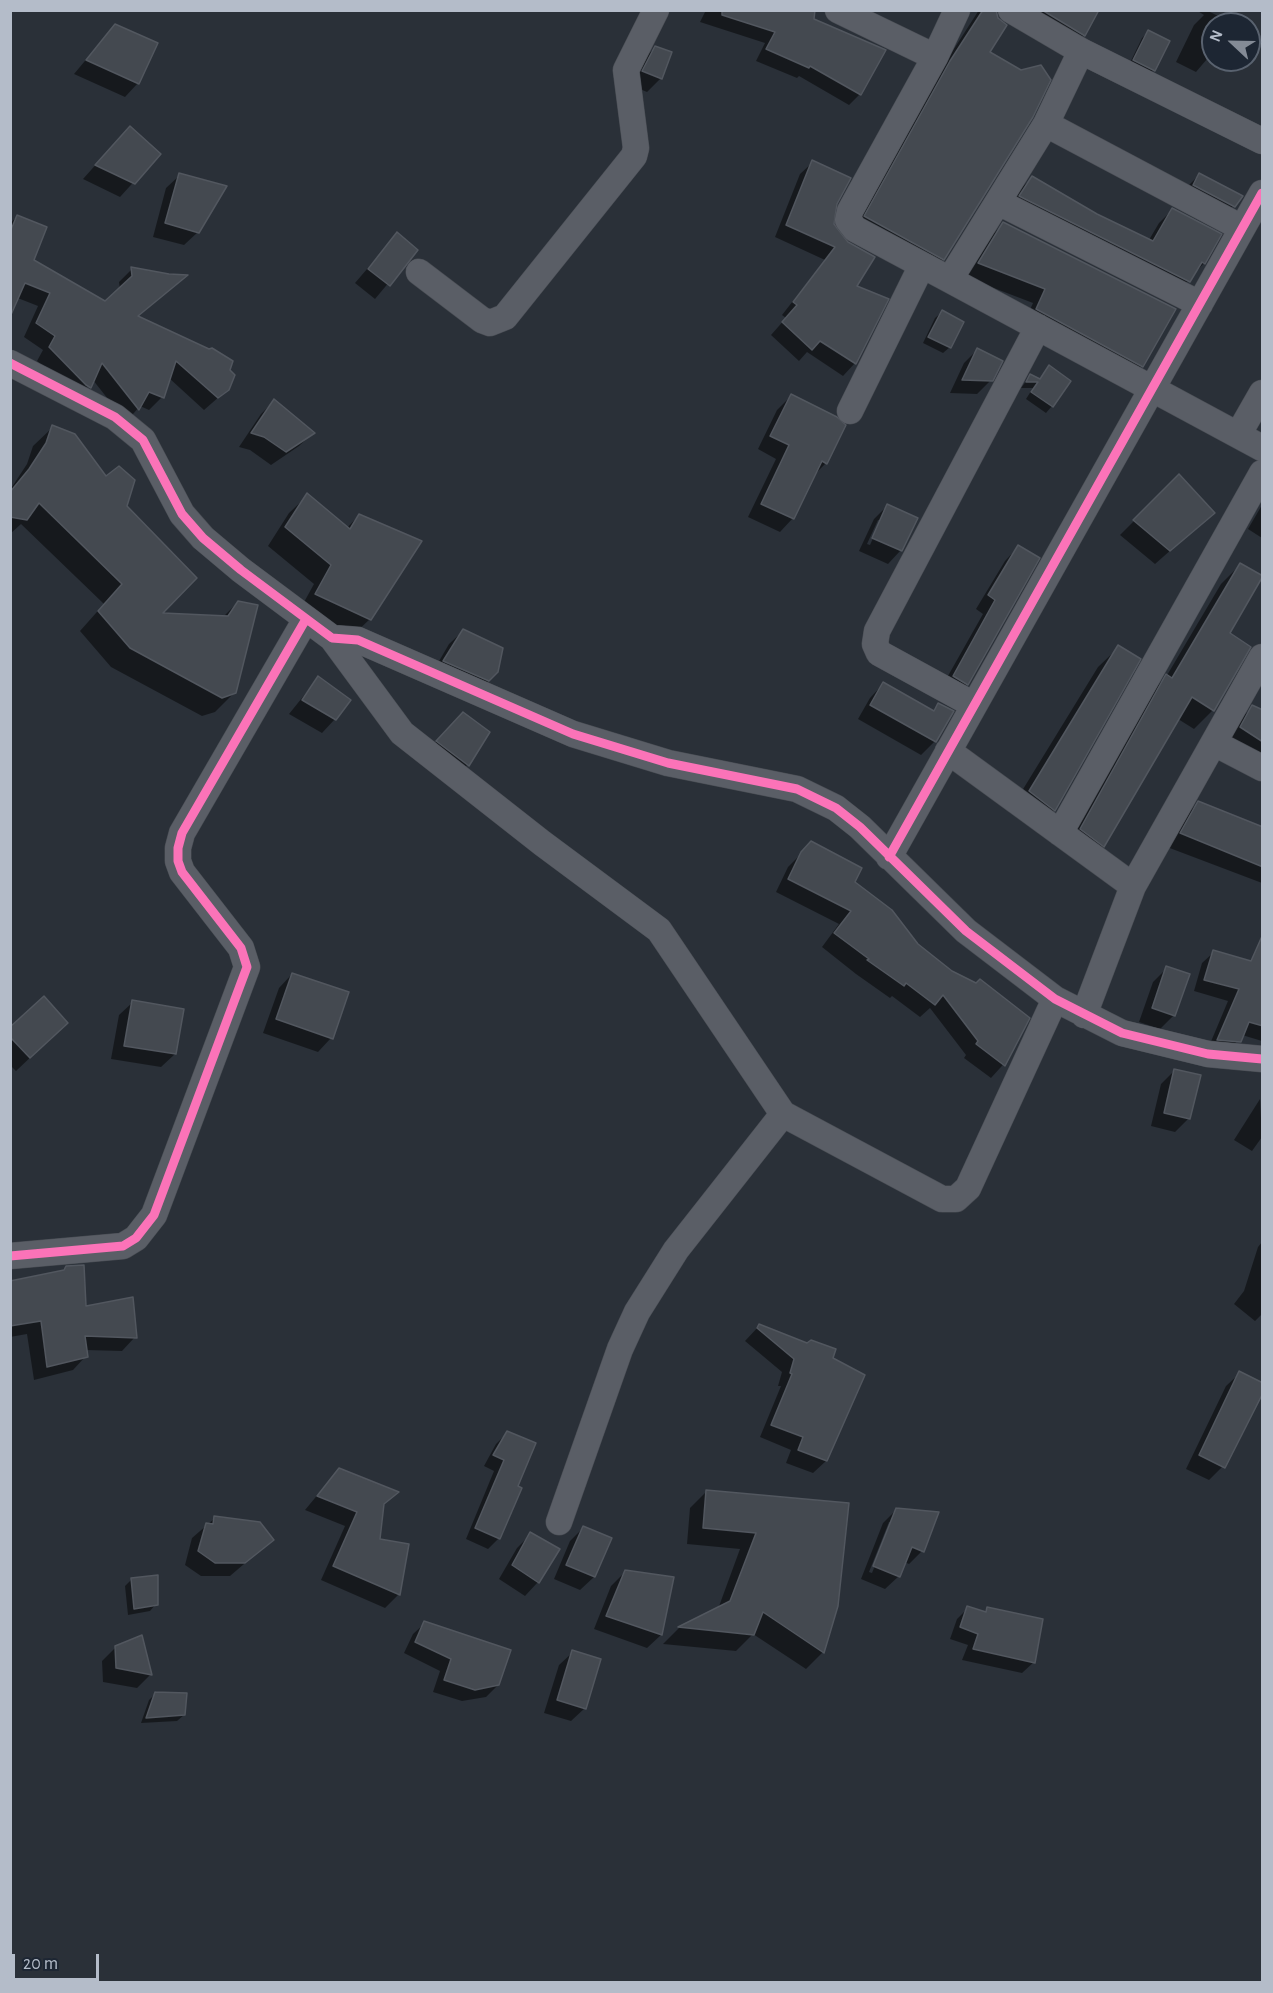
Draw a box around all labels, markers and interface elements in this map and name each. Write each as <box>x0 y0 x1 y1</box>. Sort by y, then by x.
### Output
north arrow <box>1201 12 1261 72</box>
text: N <box>1207 28 1226 44</box>
scale bar <box>15 1942 102 1980</box>
text: 20 m <box>23 1955 58 1973</box>

